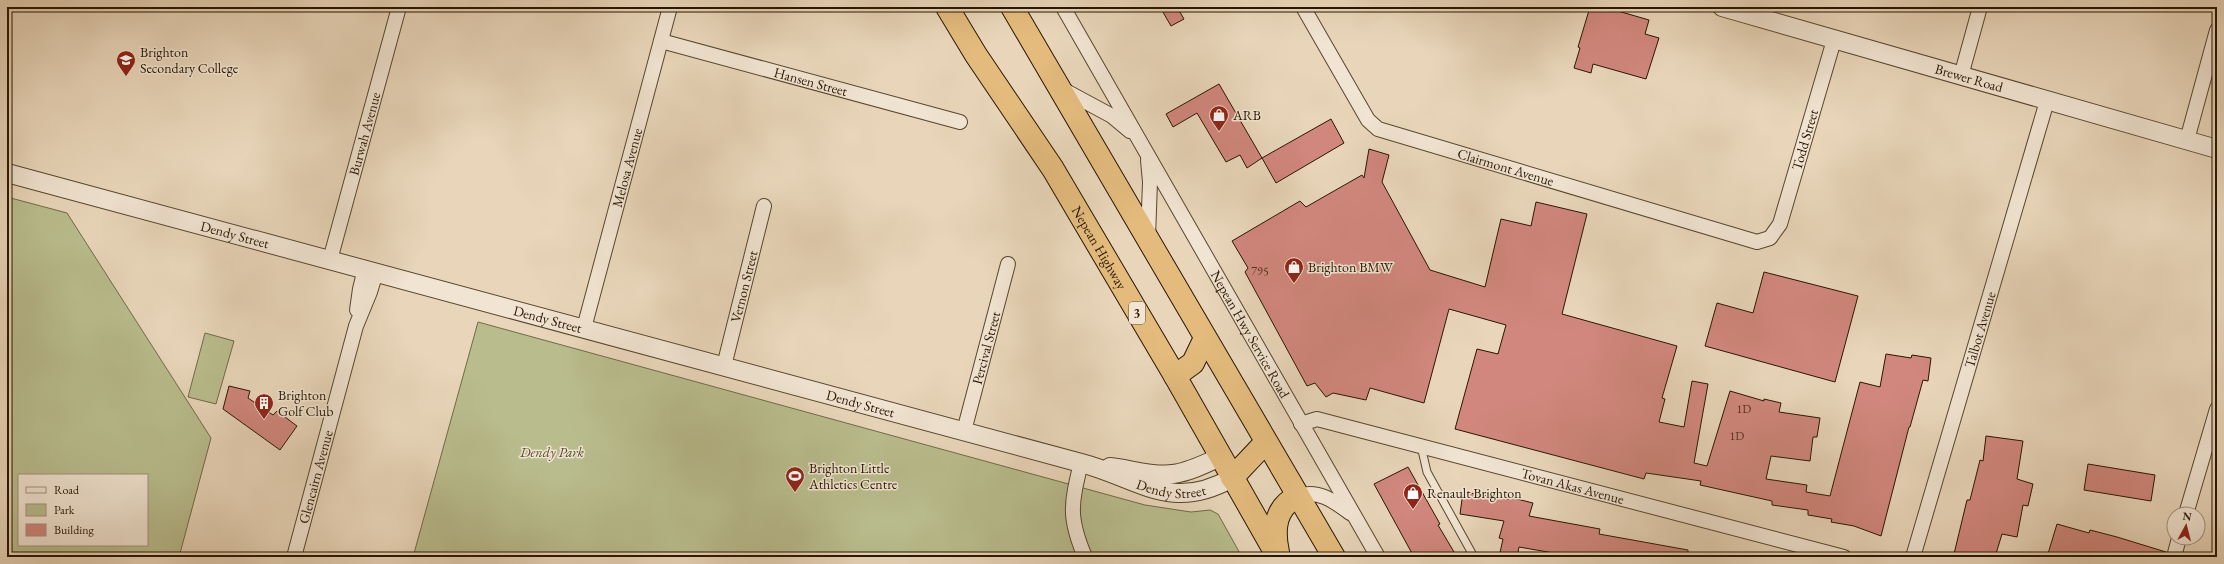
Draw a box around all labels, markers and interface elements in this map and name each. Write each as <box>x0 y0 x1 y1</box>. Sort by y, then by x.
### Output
place label: Brighton Secondary College <box>140 43 239 77</box>
school or university icon: Brighton Secondary College <box>115 49 137 77</box>
street label: Brewer Road <box>1933 60 2006 96</box>
street label: Hansen Street <box>772 63 850 100</box>
street label: Burwah Avenue <box>345 89 385 177</box>
shop icon: ARB <box>1208 104 1230 132</box>
place label: ARB <box>1232 106 1261 124</box>
street label: Todd Street <box>1787 106 1822 172</box>
street label: Melosa Avenue <box>608 126 646 209</box>
street label: Clairmont Avenue <box>1455 144 1557 190</box>
street label: Nepean Highway <box>1068 203 1131 293</box>
street label: Dendy Street <box>199 217 272 253</box>
street label: Vernon Street <box>726 248 762 324</box>
shop icon: Brighton BMW <box>1283 256 1305 284</box>
place label: Brighton BMW <box>1308 258 1394 276</box>
house number: 795 <box>1251 263 1269 279</box>
street label: Nepean Hwy Service Road <box>1207 267 1294 402</box>
street label: Talbot Avenue <box>1960 289 2000 370</box>
street label: Dendy Street <box>511 301 584 337</box>
road number: 3 <box>1129 302 1145 324</box>
street label: Percival Street <box>968 309 1004 386</box>
place label: Brighton Golf Club <box>278 386 333 420</box>
street label: Dendy Street <box>824 386 897 421</box>
building icon: Brighton Golf Club <box>253 392 275 420</box>
house number: 1D <box>1737 401 1751 417</box>
street label: Glencairn Avenue <box>294 428 337 526</box>
house number: 1D <box>1730 428 1744 444</box>
park label: Dendy Park <box>519 443 585 461</box>
place label: Brighton Little Athletics Centre <box>808 459 898 493</box>
street label: Tovan Akas Avenue <box>1519 464 1627 508</box>
sports icon: Brighton Little Athletics Centre <box>784 465 806 493</box>
legend <box>18 474 148 546</box>
street label: Dendy Street <box>1134 475 1208 502</box>
text: Road <box>54 482 80 498</box>
shop icon: Renault Brighton <box>1402 482 1424 510</box>
place label: Renault Brighton <box>1427 484 1522 502</box>
text: Park <box>54 502 75 518</box>
north arrow <box>2166 506 2206 546</box>
text: N <box>2182 509 2193 524</box>
text: Building <box>54 522 95 538</box>

